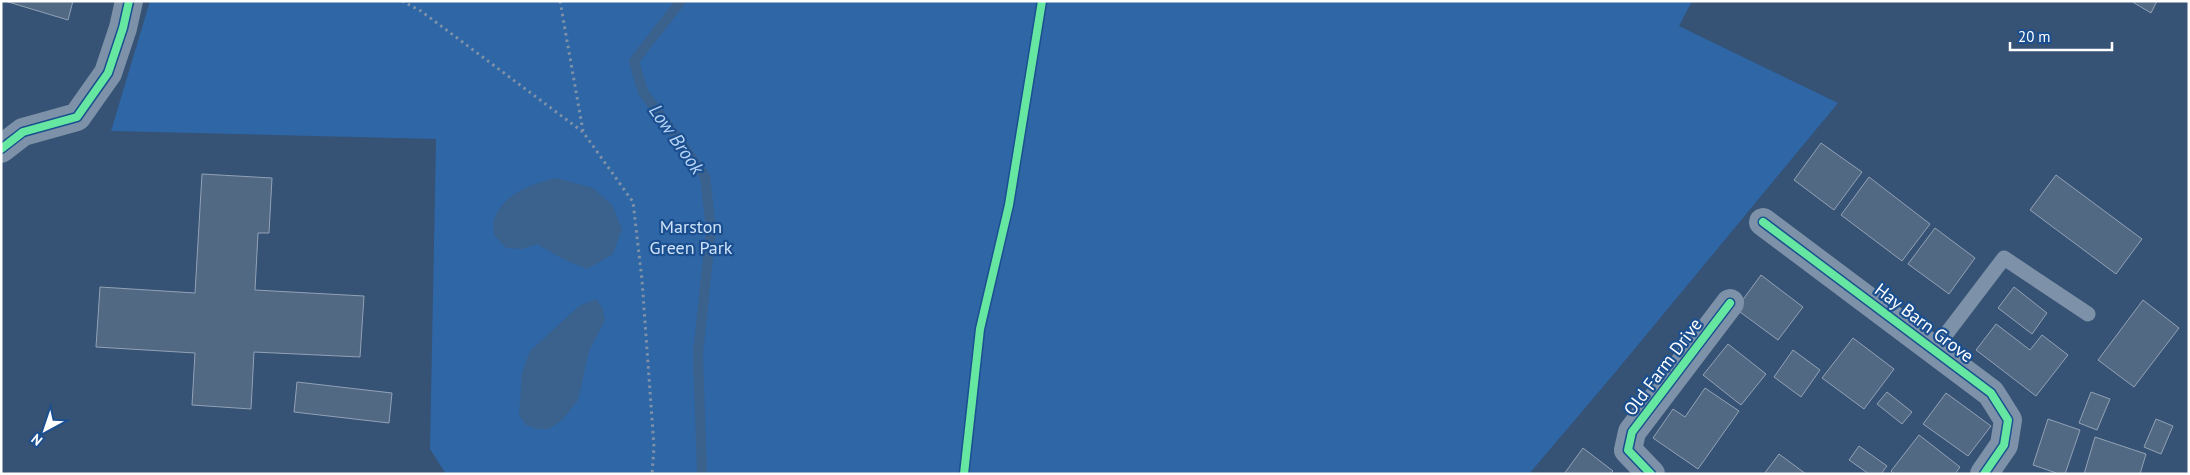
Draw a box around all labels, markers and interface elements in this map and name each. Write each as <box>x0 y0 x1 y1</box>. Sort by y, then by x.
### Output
scale bar <box>2010 20 2112 52</box>
text: 20 m <box>2018 27 2051 46</box>
water label: Low Brook <box>644 99 711 180</box>
park label: Marston Green Park <box>650 215 733 259</box>
street label: Hay Barn Grove <box>1870 278 1978 367</box>
street label: Old Farm Drive <box>1618 313 1707 420</box>
north arrow <box>20 405 70 455</box>
text: N <box>27 430 46 450</box>

